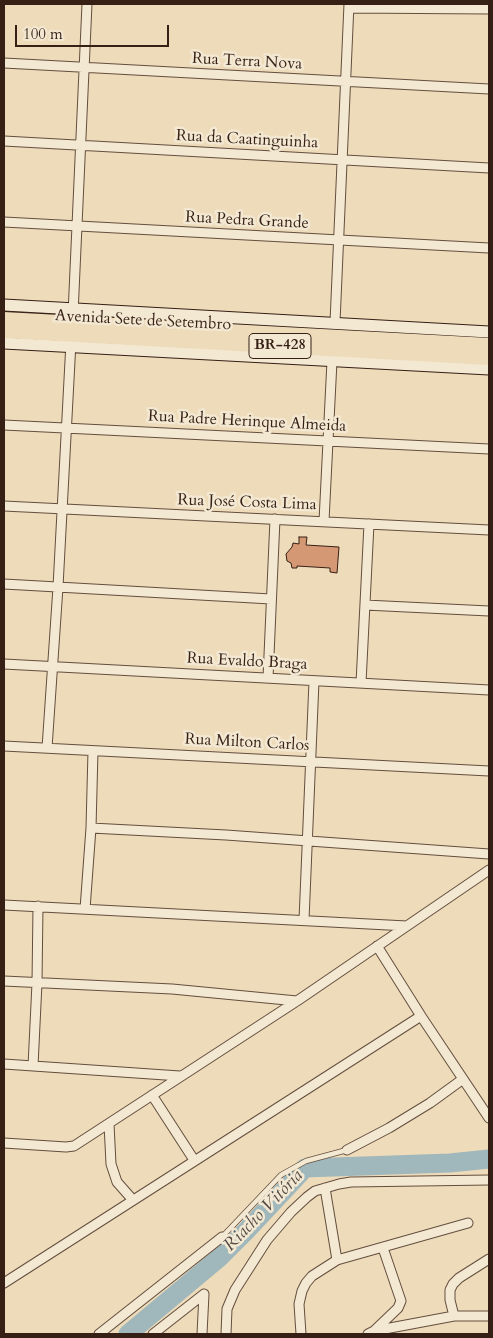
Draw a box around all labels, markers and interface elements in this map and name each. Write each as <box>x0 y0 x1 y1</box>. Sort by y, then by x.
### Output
scale bar <box>18 15 171 47</box>
text: 100 m <box>23 24 63 44</box>
street label: Rua Terra Nova <box>191 50 303 74</box>
street label: Rua da Caatinguinha <box>175 127 319 153</box>
street label: Rua Pedra Grande <box>185 208 309 234</box>
street label: Avenida Sete de Setembro <box>54 307 232 335</box>
road number: BR-428 <box>249 334 311 358</box>
street label: Rua Padre Herinque Almeida <box>147 407 347 437</box>
street label: Rua José Costa Lima <box>177 491 317 515</box>
street label: Rua Evaldo Braga <box>186 649 308 675</box>
street label: Rua Milton Carlos <box>184 730 310 756</box>
water label: Riacho Vitória <box>220 1166 308 1256</box>

